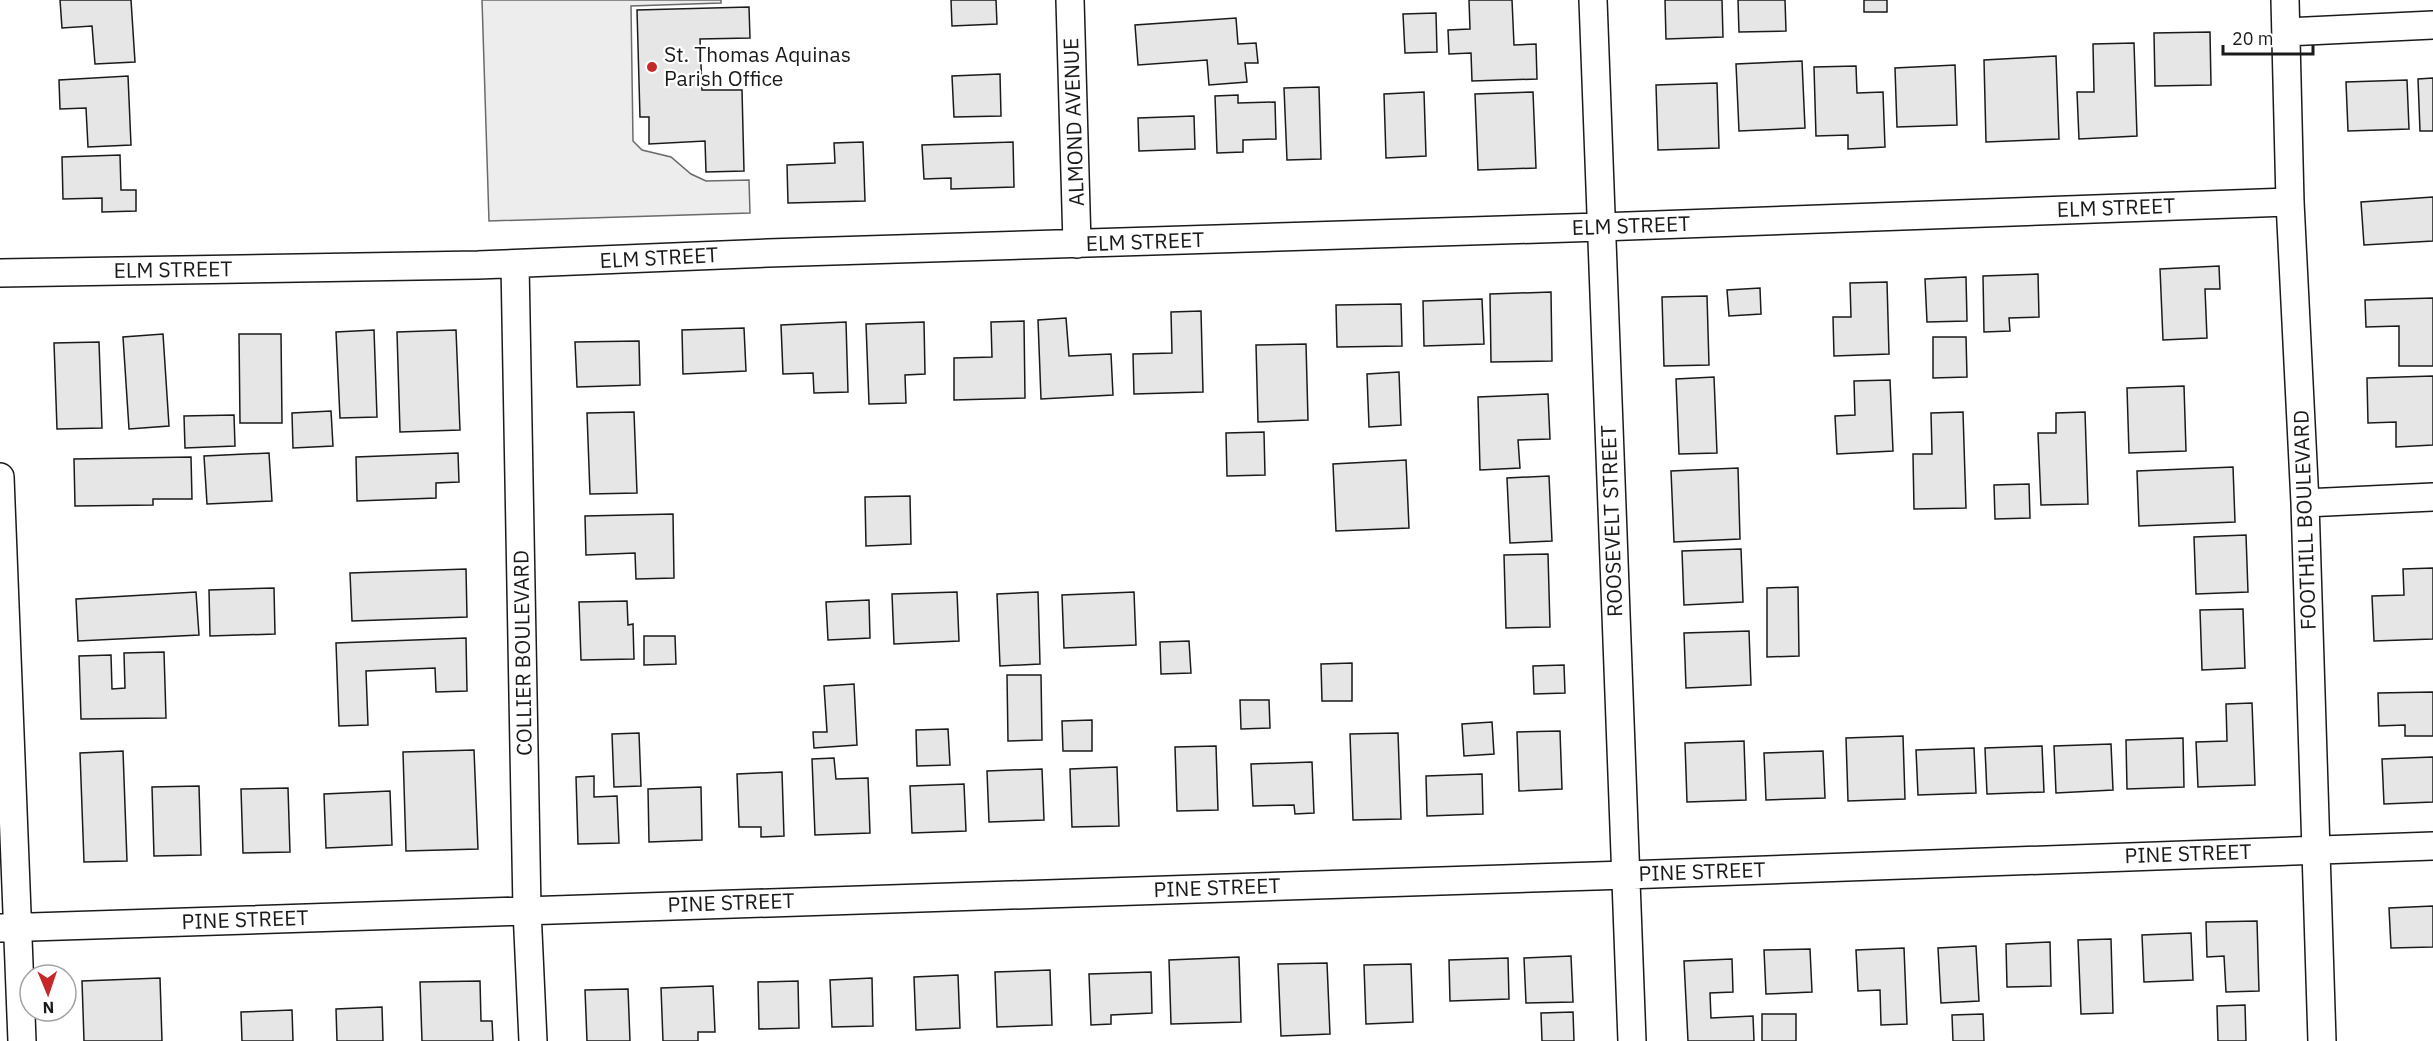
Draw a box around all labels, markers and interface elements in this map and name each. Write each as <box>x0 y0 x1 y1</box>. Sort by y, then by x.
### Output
scale bar <box>2223 18 2313 56</box>
text: 20 m <box>2232 27 2274 50</box>
street label: ALMOND AVENUE <box>1056 37 1090 207</box>
place label: St. Thomas Aquinas Parish Office <box>664 40 851 92</box>
marker: St. Thomas Aquinas Parish Office <box>645 60 659 74</box>
street label: ELM STREET <box>2056 191 2176 223</box>
street label: ELM STREET <box>1571 209 1691 241</box>
street label: ELM STREET <box>1085 225 1205 257</box>
street label: ELM STREET <box>599 240 719 274</box>
street label: ELM STREET <box>113 254 233 284</box>
street label: FOOTHILL BOULEVARD <box>2286 409 2322 631</box>
street label: ROOSEVELT STREET <box>1594 425 1628 618</box>
street label: COLLIER BOULEVARD <box>506 550 538 756</box>
street label: PINE STREET <box>2124 837 2252 869</box>
street label: PINE STREET <box>1638 855 1766 887</box>
street label: PINE STREET <box>1153 871 1281 903</box>
street label: PINE STREET <box>667 886 795 918</box>
street label: PINE STREET <box>181 903 309 935</box>
north arrow <box>18 963 78 1023</box>
text: N <box>42 998 55 1018</box>

